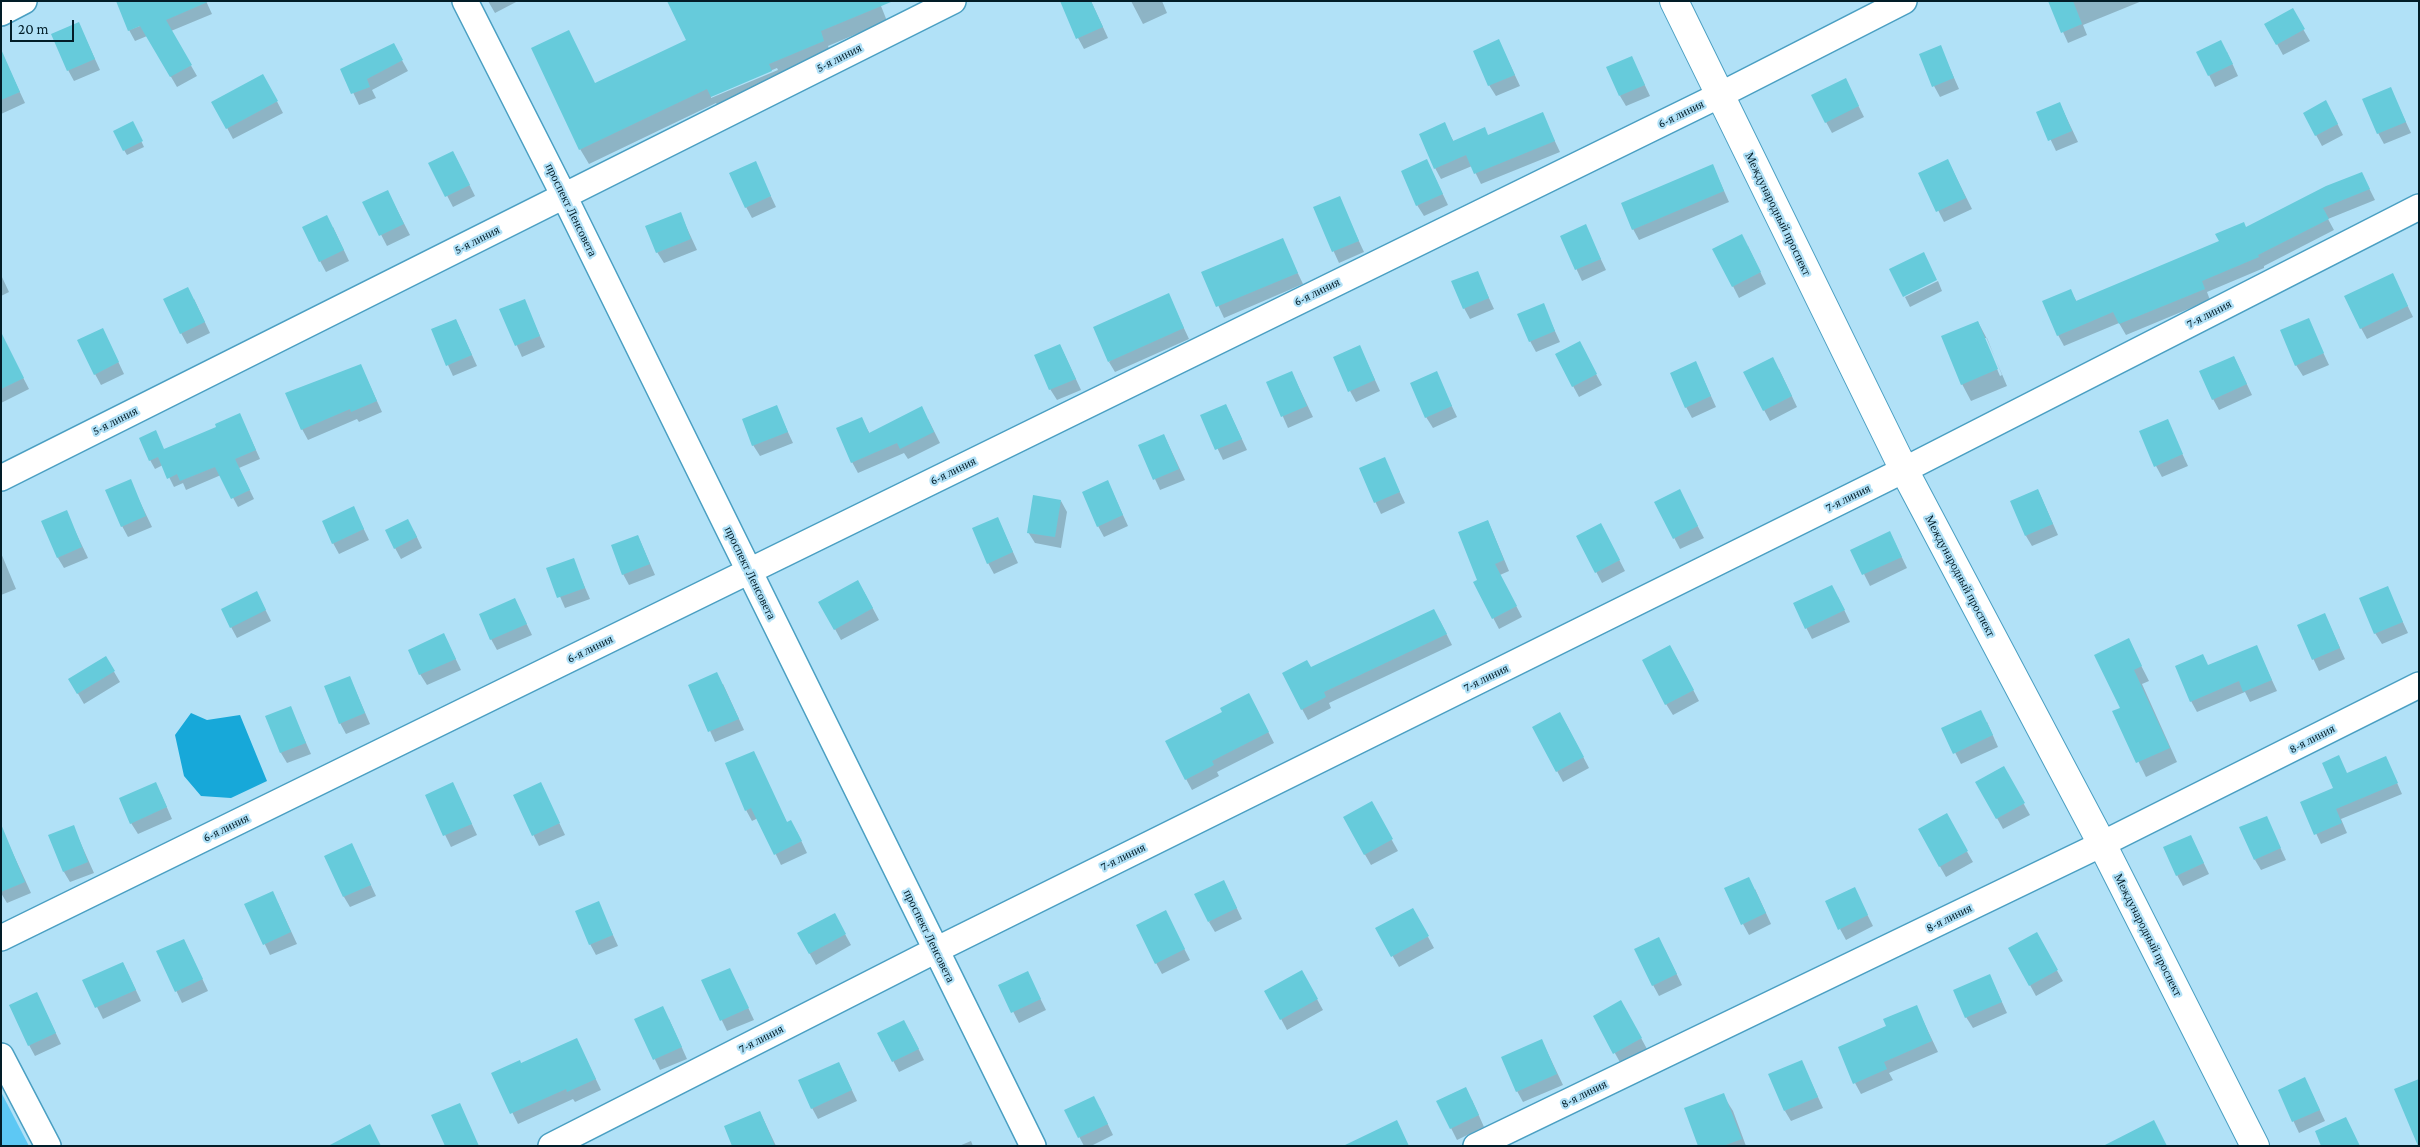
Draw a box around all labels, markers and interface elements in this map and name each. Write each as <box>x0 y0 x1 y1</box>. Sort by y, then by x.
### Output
scale bar <box>12 10 76 42</box>
text: 20 m <box>18 21 49 37</box>
street label: 5-я линия <box>814 41 864 75</box>
street label: 6-я линия <box>1656 97 1706 131</box>
street label: Международный проспект <box>1742 150 1814 278</box>
street label: проспект Ленсовета <box>542 161 600 259</box>
street label: 5-я линия <box>452 223 502 257</box>
street label: 6-я линия <box>1292 275 1342 309</box>
street label: 7-я линия <box>2184 297 2234 331</box>
street label: 5-я линия <box>90 404 140 438</box>
street label: 6-я линия <box>928 454 978 488</box>
street label: 7-я линия <box>1823 481 1873 515</box>
street label: Международный проспект <box>1922 513 1998 639</box>
street label: проспект Ленсовета <box>721 524 779 622</box>
street label: 6-я линия <box>565 632 615 666</box>
street label: 7-я линия <box>1461 661 1511 695</box>
street label: 8-я линия <box>2287 721 2337 757</box>
street label: 6-я линия <box>201 811 251 845</box>
street label: 7-я линия <box>1098 840 1148 874</box>
street label: Международный проспект <box>2111 871 2185 999</box>
street label: проспект Ленсовета <box>900 887 958 985</box>
street label: 8-я линия <box>1924 901 1974 935</box>
street label: 7-я линия <box>736 1022 786 1056</box>
street label: 8-я линия <box>1559 1077 1609 1111</box>

